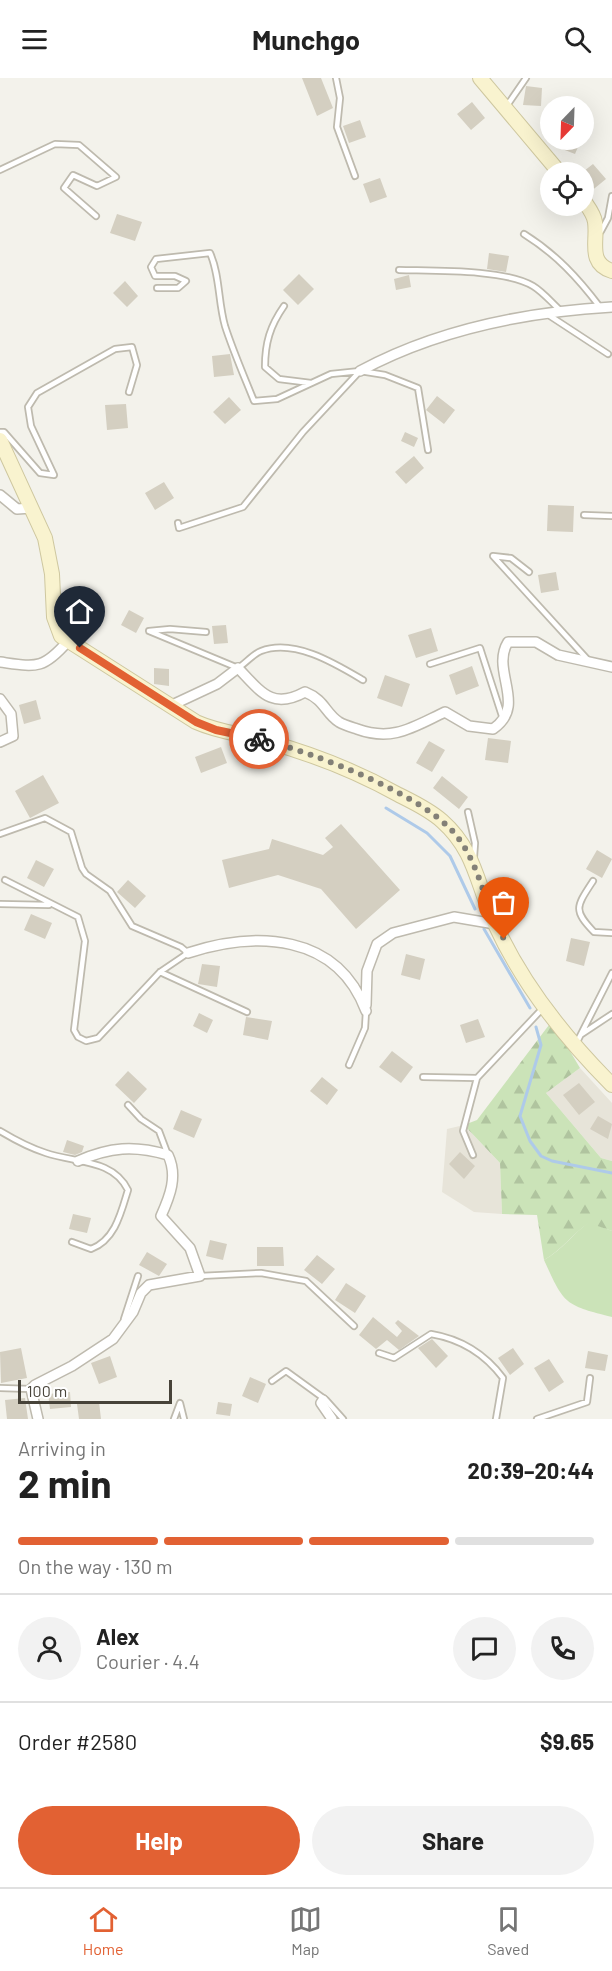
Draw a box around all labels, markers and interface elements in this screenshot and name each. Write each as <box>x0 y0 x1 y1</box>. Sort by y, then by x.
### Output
icon: menu <box>18 23 51 56</box>
text: Munchgo <box>252 23 360 55</box>
icon: search <box>561 23 594 56</box>
north arrow <box>540 96 594 150</box>
map controls <box>540 96 594 216</box>
button: locate <box>540 162 594 216</box>
pin <box>54 586 105 648</box>
icon: home <box>63 595 96 628</box>
courier <box>229 709 289 769</box>
icon: bike <box>243 723 276 756</box>
pin <box>478 877 529 939</box>
icon: bag <box>487 886 520 919</box>
scale bar <box>18 1377 172 1404</box>
text: 100 m <box>27 1381 67 1400</box>
text: Arriving in <box>18 1436 106 1460</box>
text: 20:39–20:44 <box>468 1457 594 1483</box>
text: 2 min <box>18 1459 111 1506</box>
text: On the way · 130 m <box>18 1554 173 1578</box>
button: person <box>18 1617 81 1680</box>
button: chat <box>453 1617 516 1680</box>
button: phone <box>531 1617 594 1680</box>
text: Alex <box>96 1623 139 1649</box>
text: Courier · 4.4 <box>96 1649 200 1673</box>
text: Order #2580 <box>18 1728 137 1754</box>
text: $9.65 <box>540 1728 594 1754</box>
button: Help <box>18 1806 300 1875</box>
button: Share <box>312 1806 594 1875</box>
tab: Home <box>83 1903 124 1958</box>
tab: Map <box>289 1903 322 1958</box>
tab: Saved <box>487 1903 529 1958</box>

